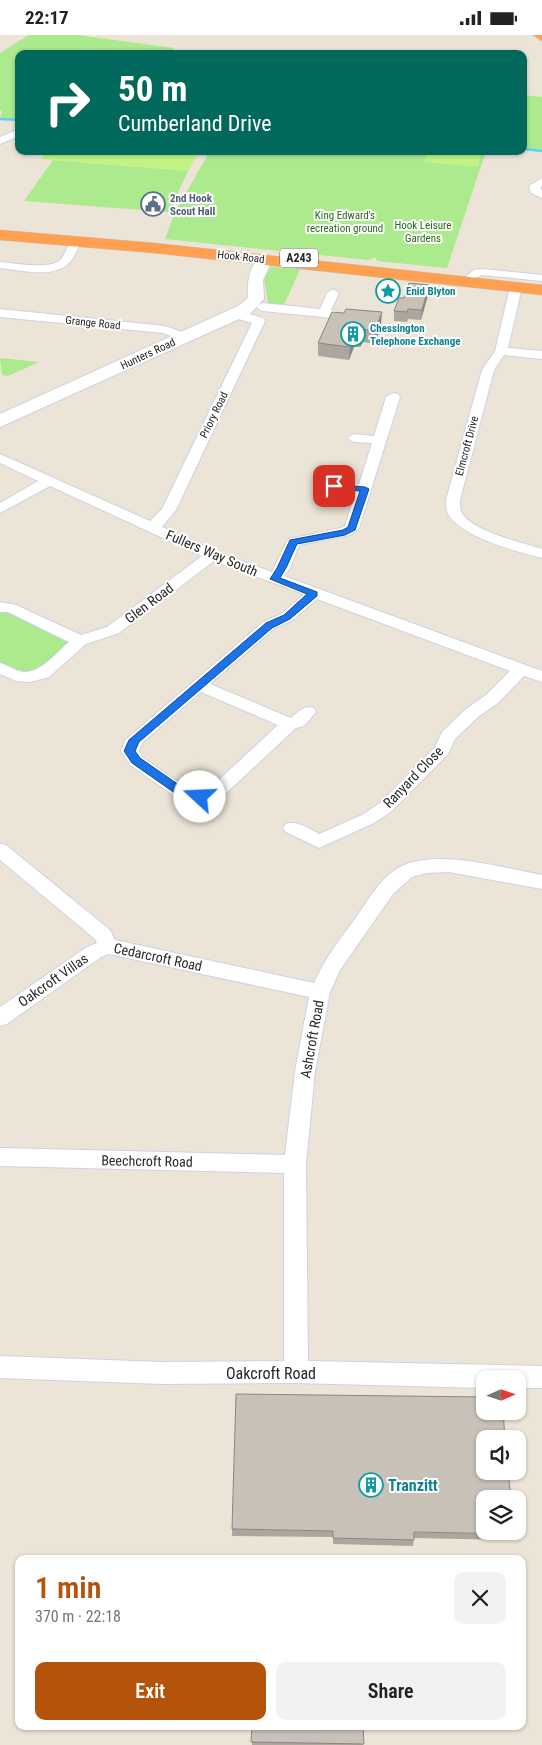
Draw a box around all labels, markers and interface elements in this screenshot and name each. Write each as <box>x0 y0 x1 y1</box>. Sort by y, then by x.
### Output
text: 22:17 <box>25 6 69 29</box>
text: 50 m <box>118 69 187 110</box>
icon: right <box>35 70 100 135</box>
text: Cumberland Drive <box>118 111 272 136</box>
public building icon: 2nd Hook Scout Hall <box>140 191 166 217</box>
place label: 2nd Hook Scout Hall <box>170 192 215 218</box>
park label: King Edward's recreation ground <box>307 209 383 235</box>
park label: Hook Leisure Gardens <box>395 219 452 245</box>
street label: Hook Road <box>217 248 265 266</box>
road number: A243 <box>280 249 318 267</box>
place icon: Enid Blyton <box>375 278 401 304</box>
place label: Enid Blyton <box>406 285 456 298</box>
street label: Grange Road <box>65 314 121 332</box>
building icon: Chessington Telephone Exchange <box>340 321 366 347</box>
place label: Chessington Telephone Exchange <box>370 322 460 348</box>
street label: Hunters Road <box>119 336 177 372</box>
street label: Priory Road <box>197 390 231 440</box>
street label: Elmcroft Drive <box>453 415 481 477</box>
pin <box>313 465 355 507</box>
icon: arrive <box>320 472 348 500</box>
street label: Fullers Way South <box>164 526 260 580</box>
street label: Glen Road <box>122 580 176 626</box>
street label: Ranyard Close <box>380 743 446 811</box>
position arrow <box>173 770 225 822</box>
street label: Cedarcroft Road <box>112 940 204 974</box>
street label: Oakcroft Villas <box>15 950 91 1010</box>
street label: Ashcroft Road <box>297 999 327 1079</box>
street label: Beechcroft Road <box>101 1152 193 1170</box>
street label: Oakcroft Road <box>226 1364 316 1383</box>
north arrow <box>476 1370 526 1420</box>
map controls <box>476 1370 526 1540</box>
button: sound <box>476 1430 526 1480</box>
building icon: Tranzitt <box>358 1472 384 1498</box>
place label: Tranzitt <box>388 1476 438 1495</box>
button: layers <box>476 1490 526 1540</box>
text: 1 min <box>35 1570 101 1605</box>
button: close <box>454 1572 506 1624</box>
text: 370 m · 22:18 <box>35 1607 121 1626</box>
button: Exit <box>35 1662 266 1720</box>
button: Share <box>276 1662 506 1720</box>

